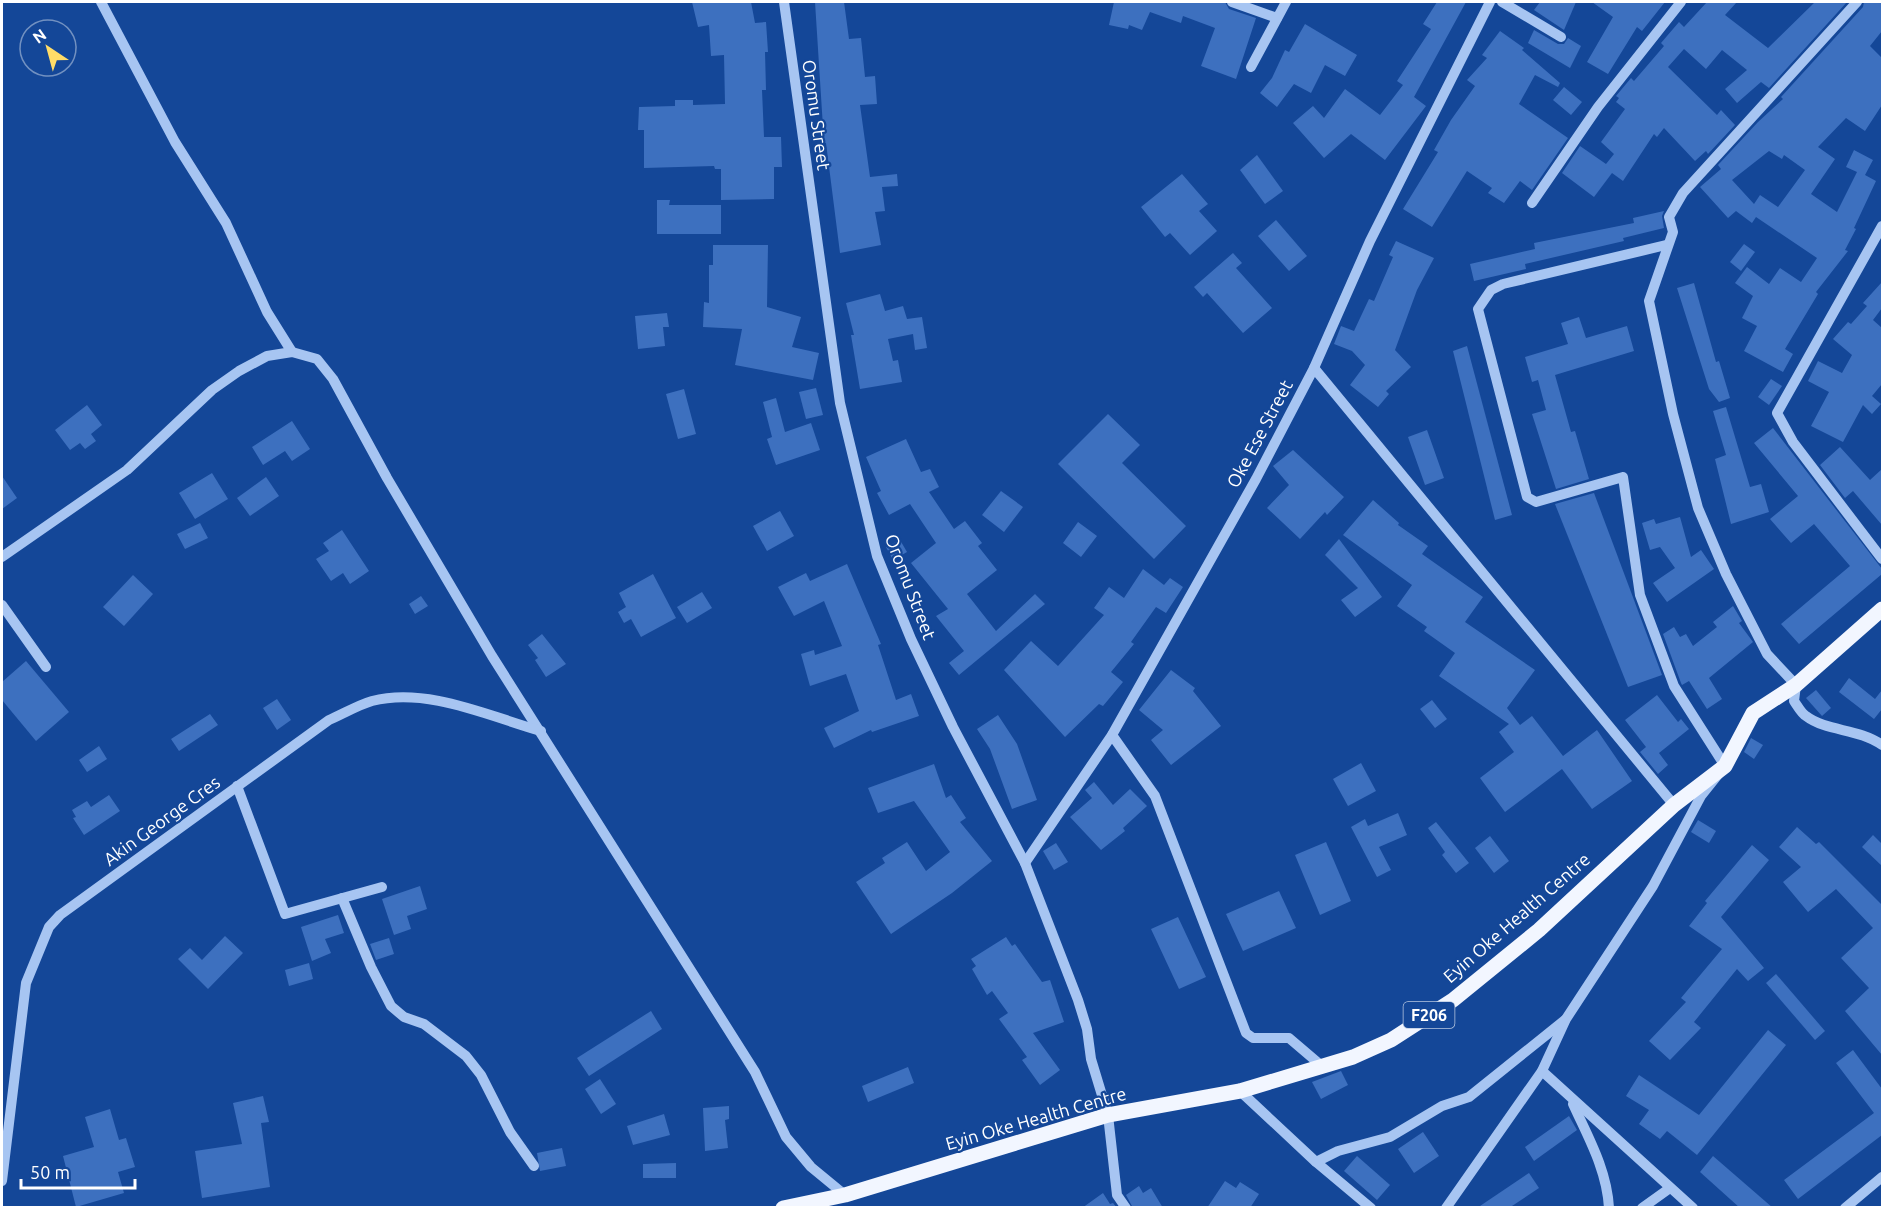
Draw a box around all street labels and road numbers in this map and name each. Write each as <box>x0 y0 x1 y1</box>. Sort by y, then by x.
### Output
street label: Oromu Street <box>799 58 835 171</box>
street label: Oke Ese Street <box>1222 376 1296 491</box>
street label: Oromu Street <box>882 531 940 642</box>
street label: Akin George Cres <box>99 771 224 869</box>
street label: Eyin Oke Health Centre <box>1439 848 1594 986</box>
road number: F206 <box>1404 1002 1454 1028</box>
street label: Eyin Oke Health Centre <box>943 1083 1128 1153</box>

